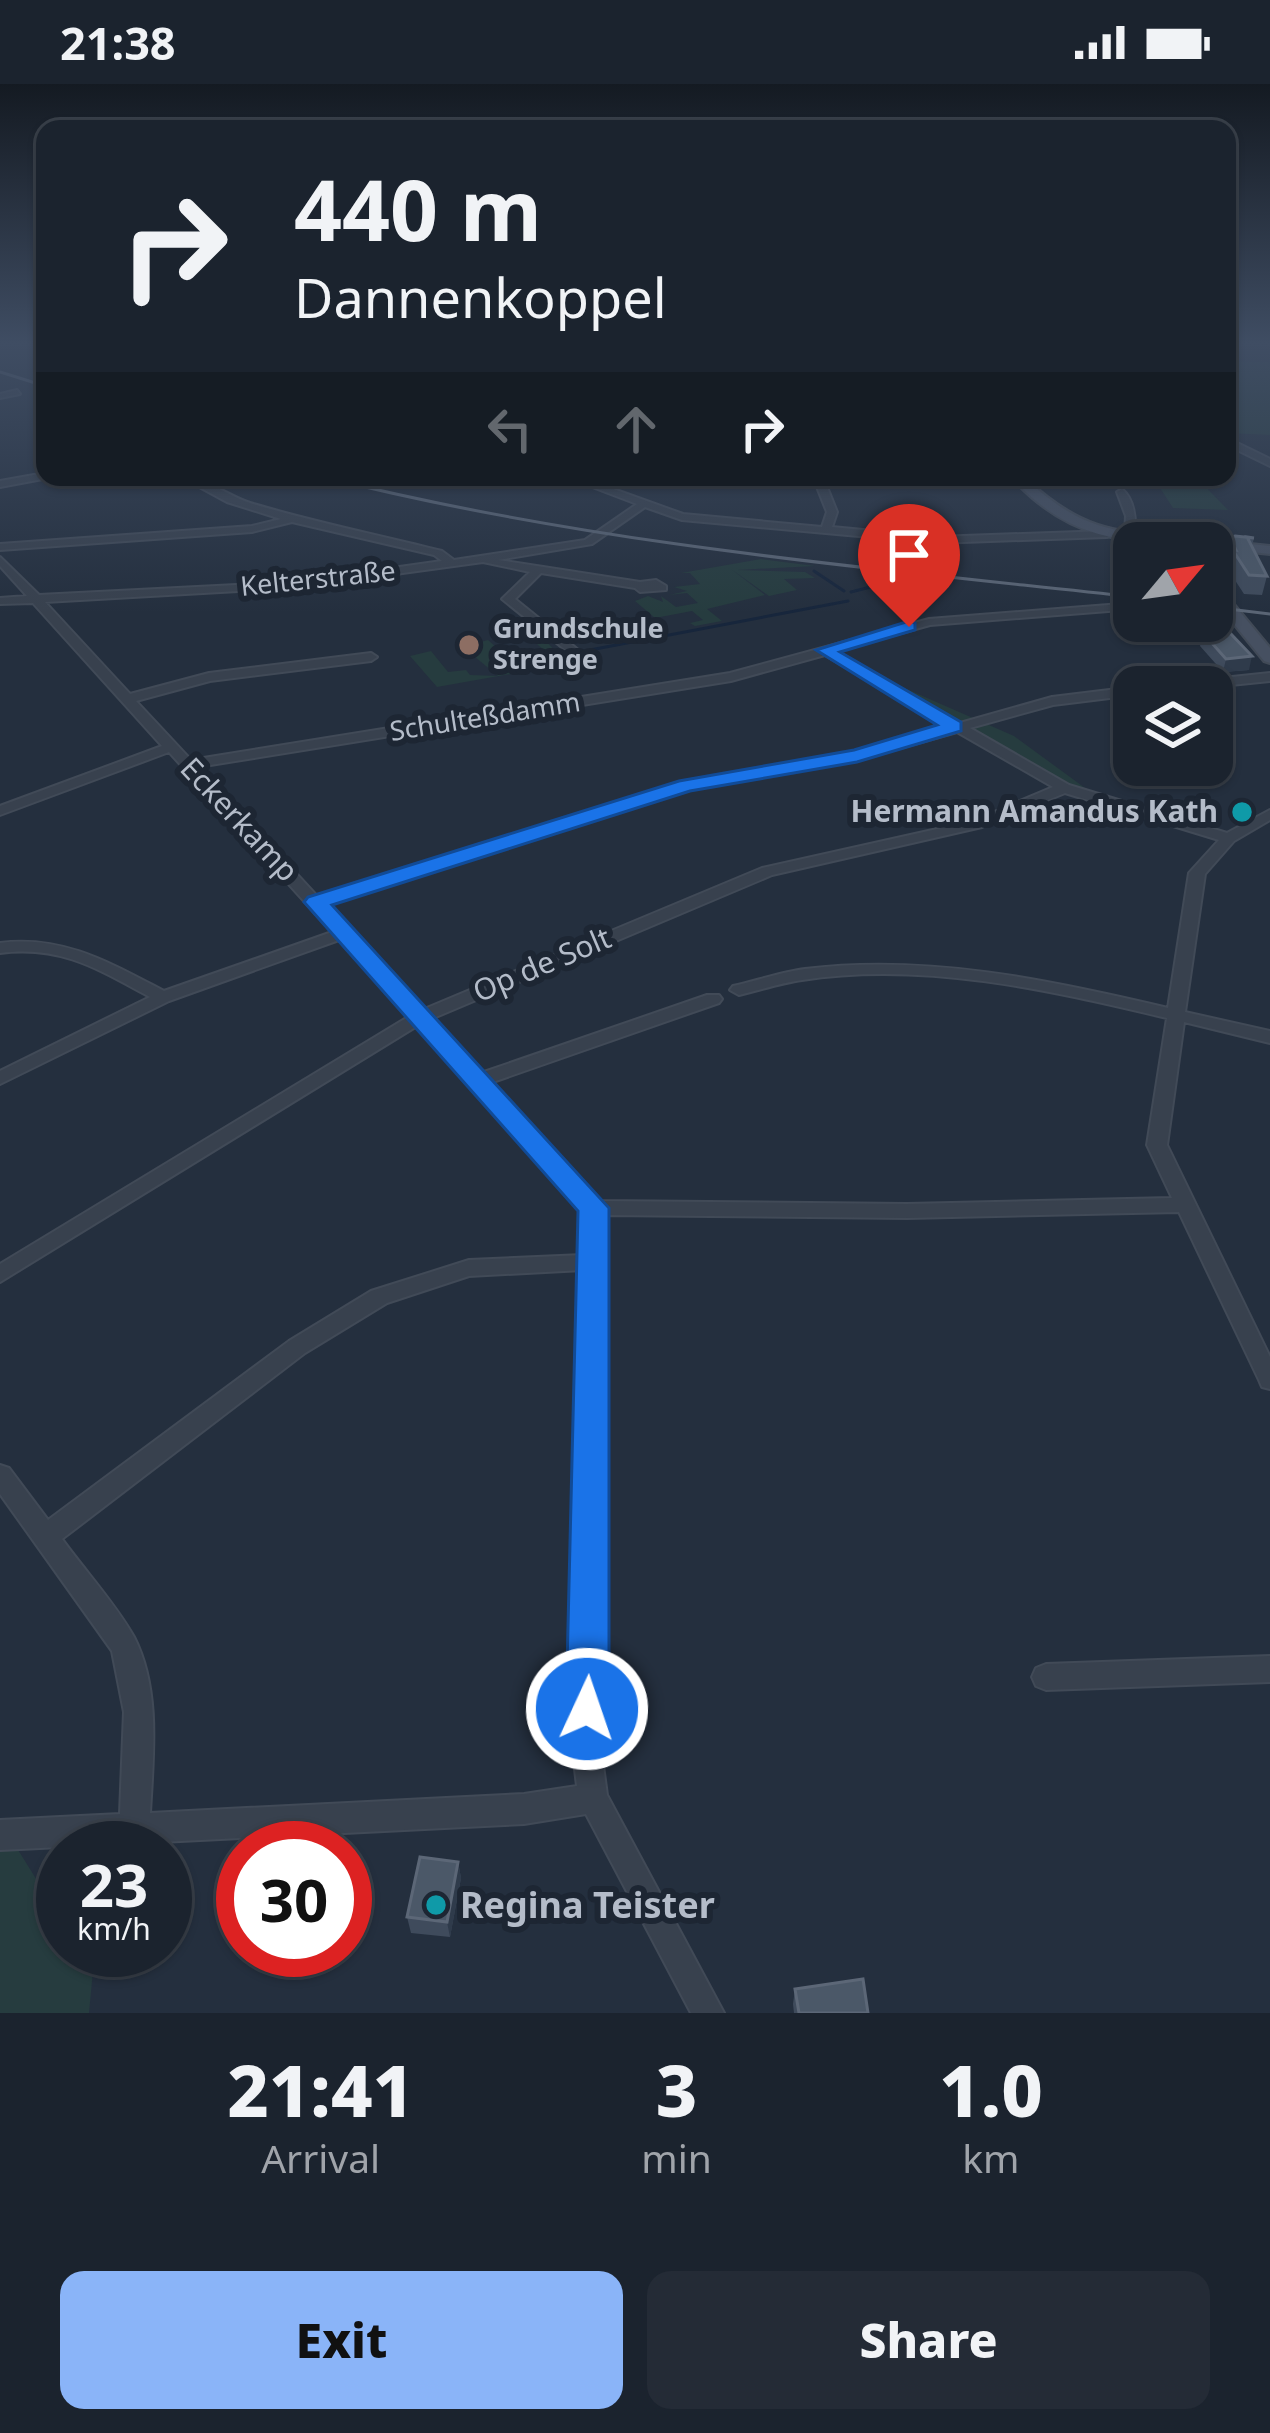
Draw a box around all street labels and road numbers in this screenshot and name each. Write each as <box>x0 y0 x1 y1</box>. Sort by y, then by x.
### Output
street label: Kelterstraße <box>238 551 397 604</box>
street label: Schulteßdamm <box>387 682 583 749</box>
street label: Eckerkamp <box>172 748 308 890</box>
street label: Op de Solt <box>466 916 617 1011</box>

